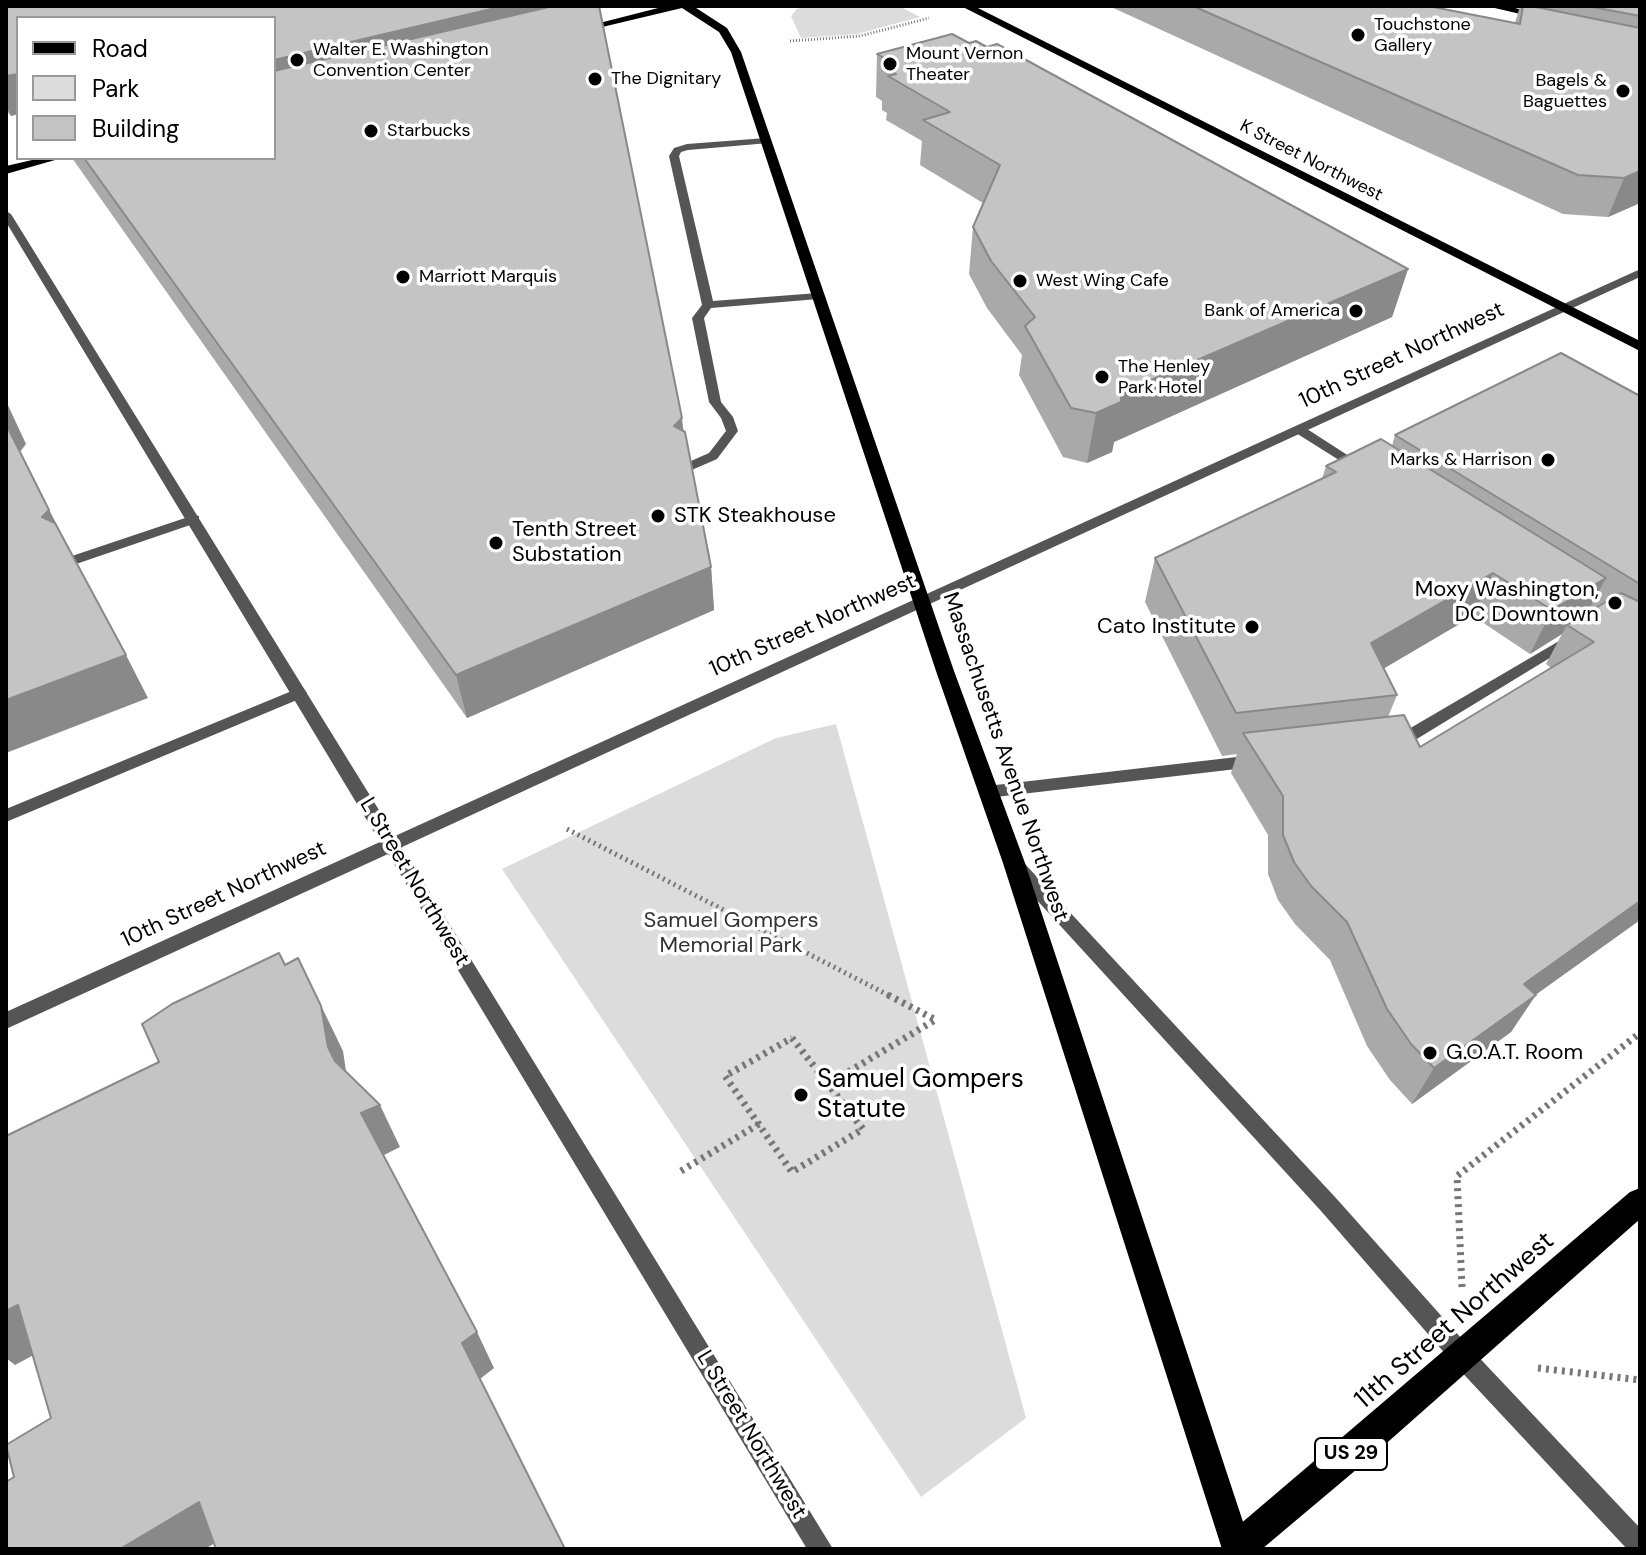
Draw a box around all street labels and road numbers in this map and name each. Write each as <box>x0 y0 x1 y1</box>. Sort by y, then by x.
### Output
street label: K Street Northwest <box>1236 116 1386 206</box>
street label: 10th Street Northwest <box>1295 297 1509 415</box>
street label: 10th Street Northwest <box>706 569 920 683</box>
street label: Massachusetts Avenue Northwest <box>936 589 1074 925</box>
street label: L Street Northwest <box>353 793 475 971</box>
street label: 10th Street Northwest <box>117 836 331 954</box>
street label: 11th Street Northwest <box>1349 1226 1561 1416</box>
street label: L Street Northwest <box>690 1346 812 1524</box>
road number: US 29 <box>1315 1438 1387 1470</box>

